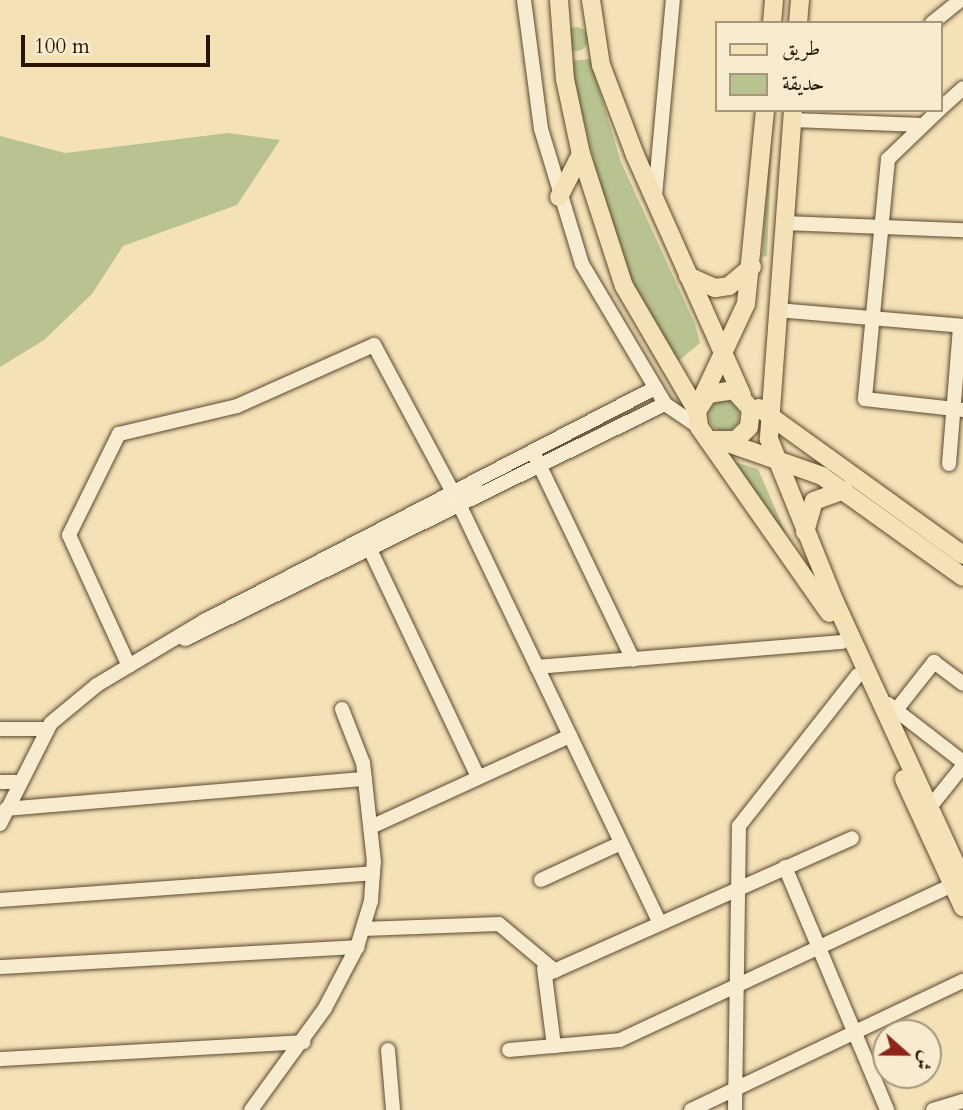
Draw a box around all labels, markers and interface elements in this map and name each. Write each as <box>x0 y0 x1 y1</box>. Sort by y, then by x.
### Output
scale bar <box>24 21 214 65</box>
legend <box>715 21 942 112</box>
text: 100 m <box>34 32 90 61</box>
text: طريق <box>782 34 820 63</box>
text: حديقة <box>782 69 825 98</box>
north arrow <box>872 1019 942 1089</box>
text: ش <box>909 1047 940 1074</box>

